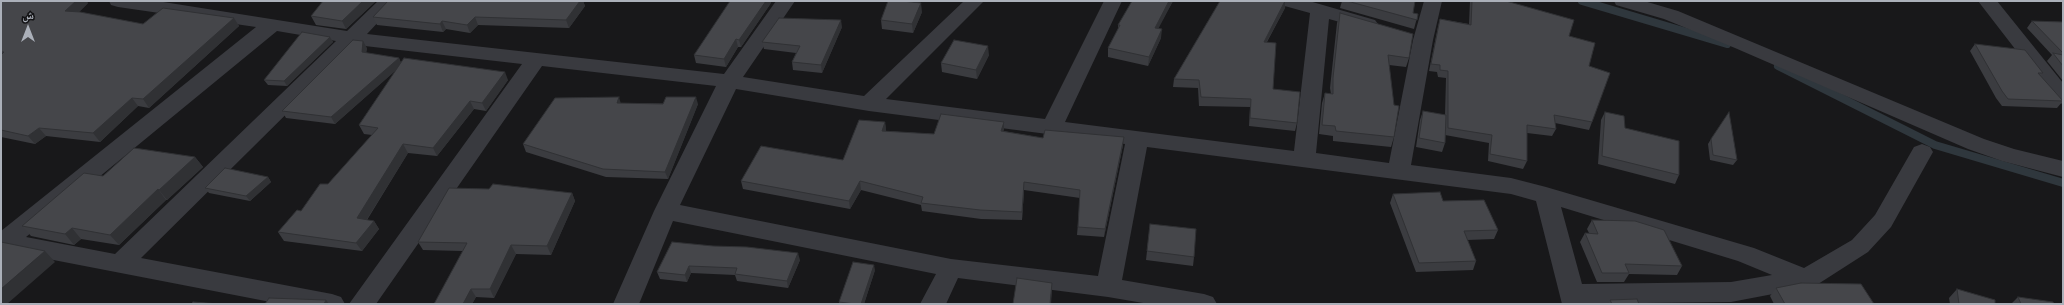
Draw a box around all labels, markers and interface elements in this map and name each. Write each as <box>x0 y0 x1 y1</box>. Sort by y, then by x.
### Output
north arrow <box>8 8 48 48</box>
text: ش <box>22 9 34 22</box>

